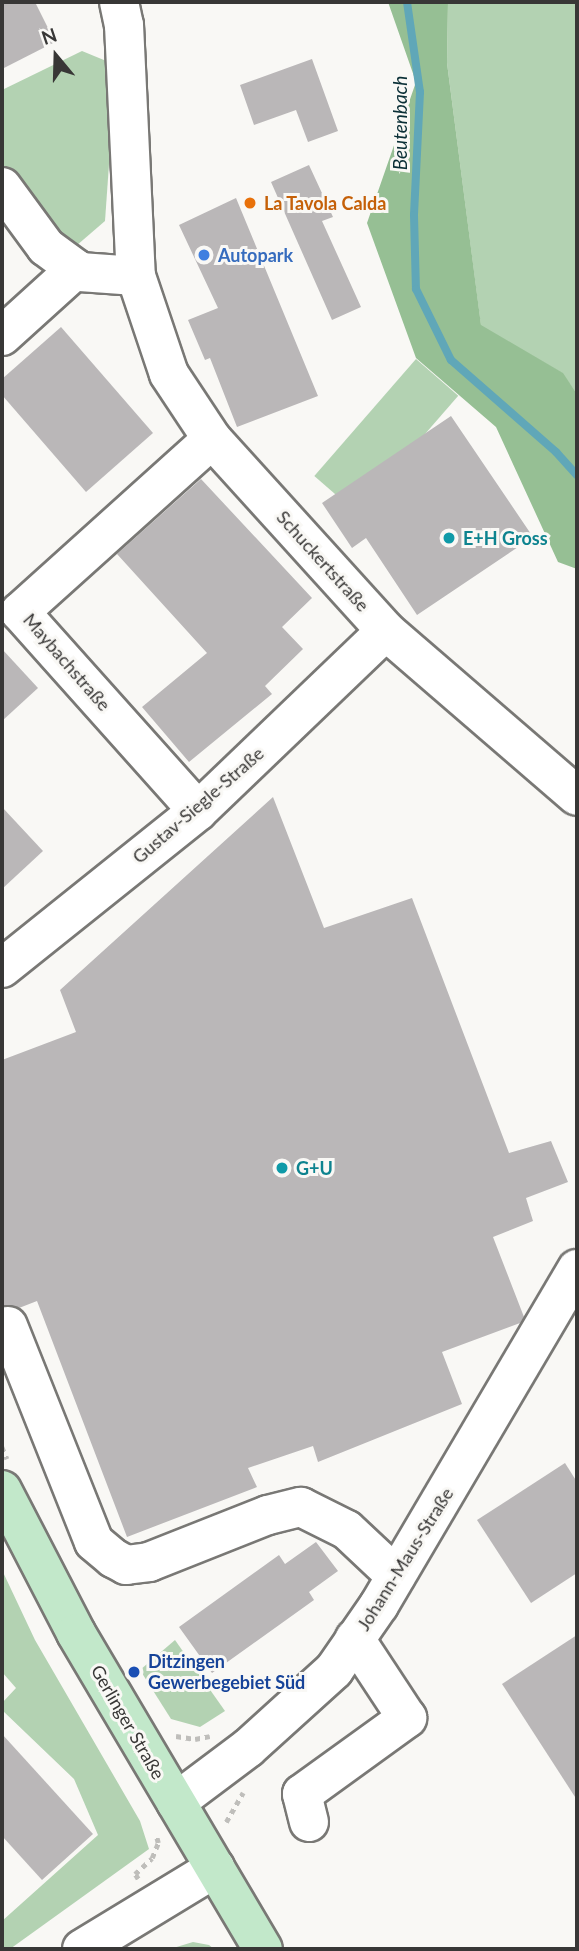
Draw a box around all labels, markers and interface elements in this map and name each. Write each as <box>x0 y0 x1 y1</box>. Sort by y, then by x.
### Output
north arrow <box>21 21 91 91</box>
text: N <box>38 22 60 49</box>
water label: Beutenbach <box>389 76 411 170</box>
place label: La Tavola Calda <box>264 192 387 214</box>
marker: La Tavola Calda <box>242 195 258 211</box>
place label: Autopark <box>218 244 293 266</box>
marker: Autopark <box>196 247 212 263</box>
street label: Schuckertstraße <box>272 506 374 616</box>
place label: E+H Gross <box>463 527 548 549</box>
marker: E+H Gross <box>441 530 457 546</box>
street label: Maybachstraße <box>19 609 115 715</box>
street label: Gustav-Siegle-Straße <box>128 742 268 868</box>
place label: G+U <box>296 1157 333 1179</box>
marker: G+U <box>274 1160 290 1176</box>
street label: Johann-Maus-Straße <box>352 1484 458 1634</box>
place label: Ditzingen Gewerbegebiet Süd <box>148 1651 305 1694</box>
street label: Gerlinger Straße <box>86 1661 170 1783</box>
marker: Ditzingen Gewerbegebiet Süd <box>126 1664 142 1680</box>

